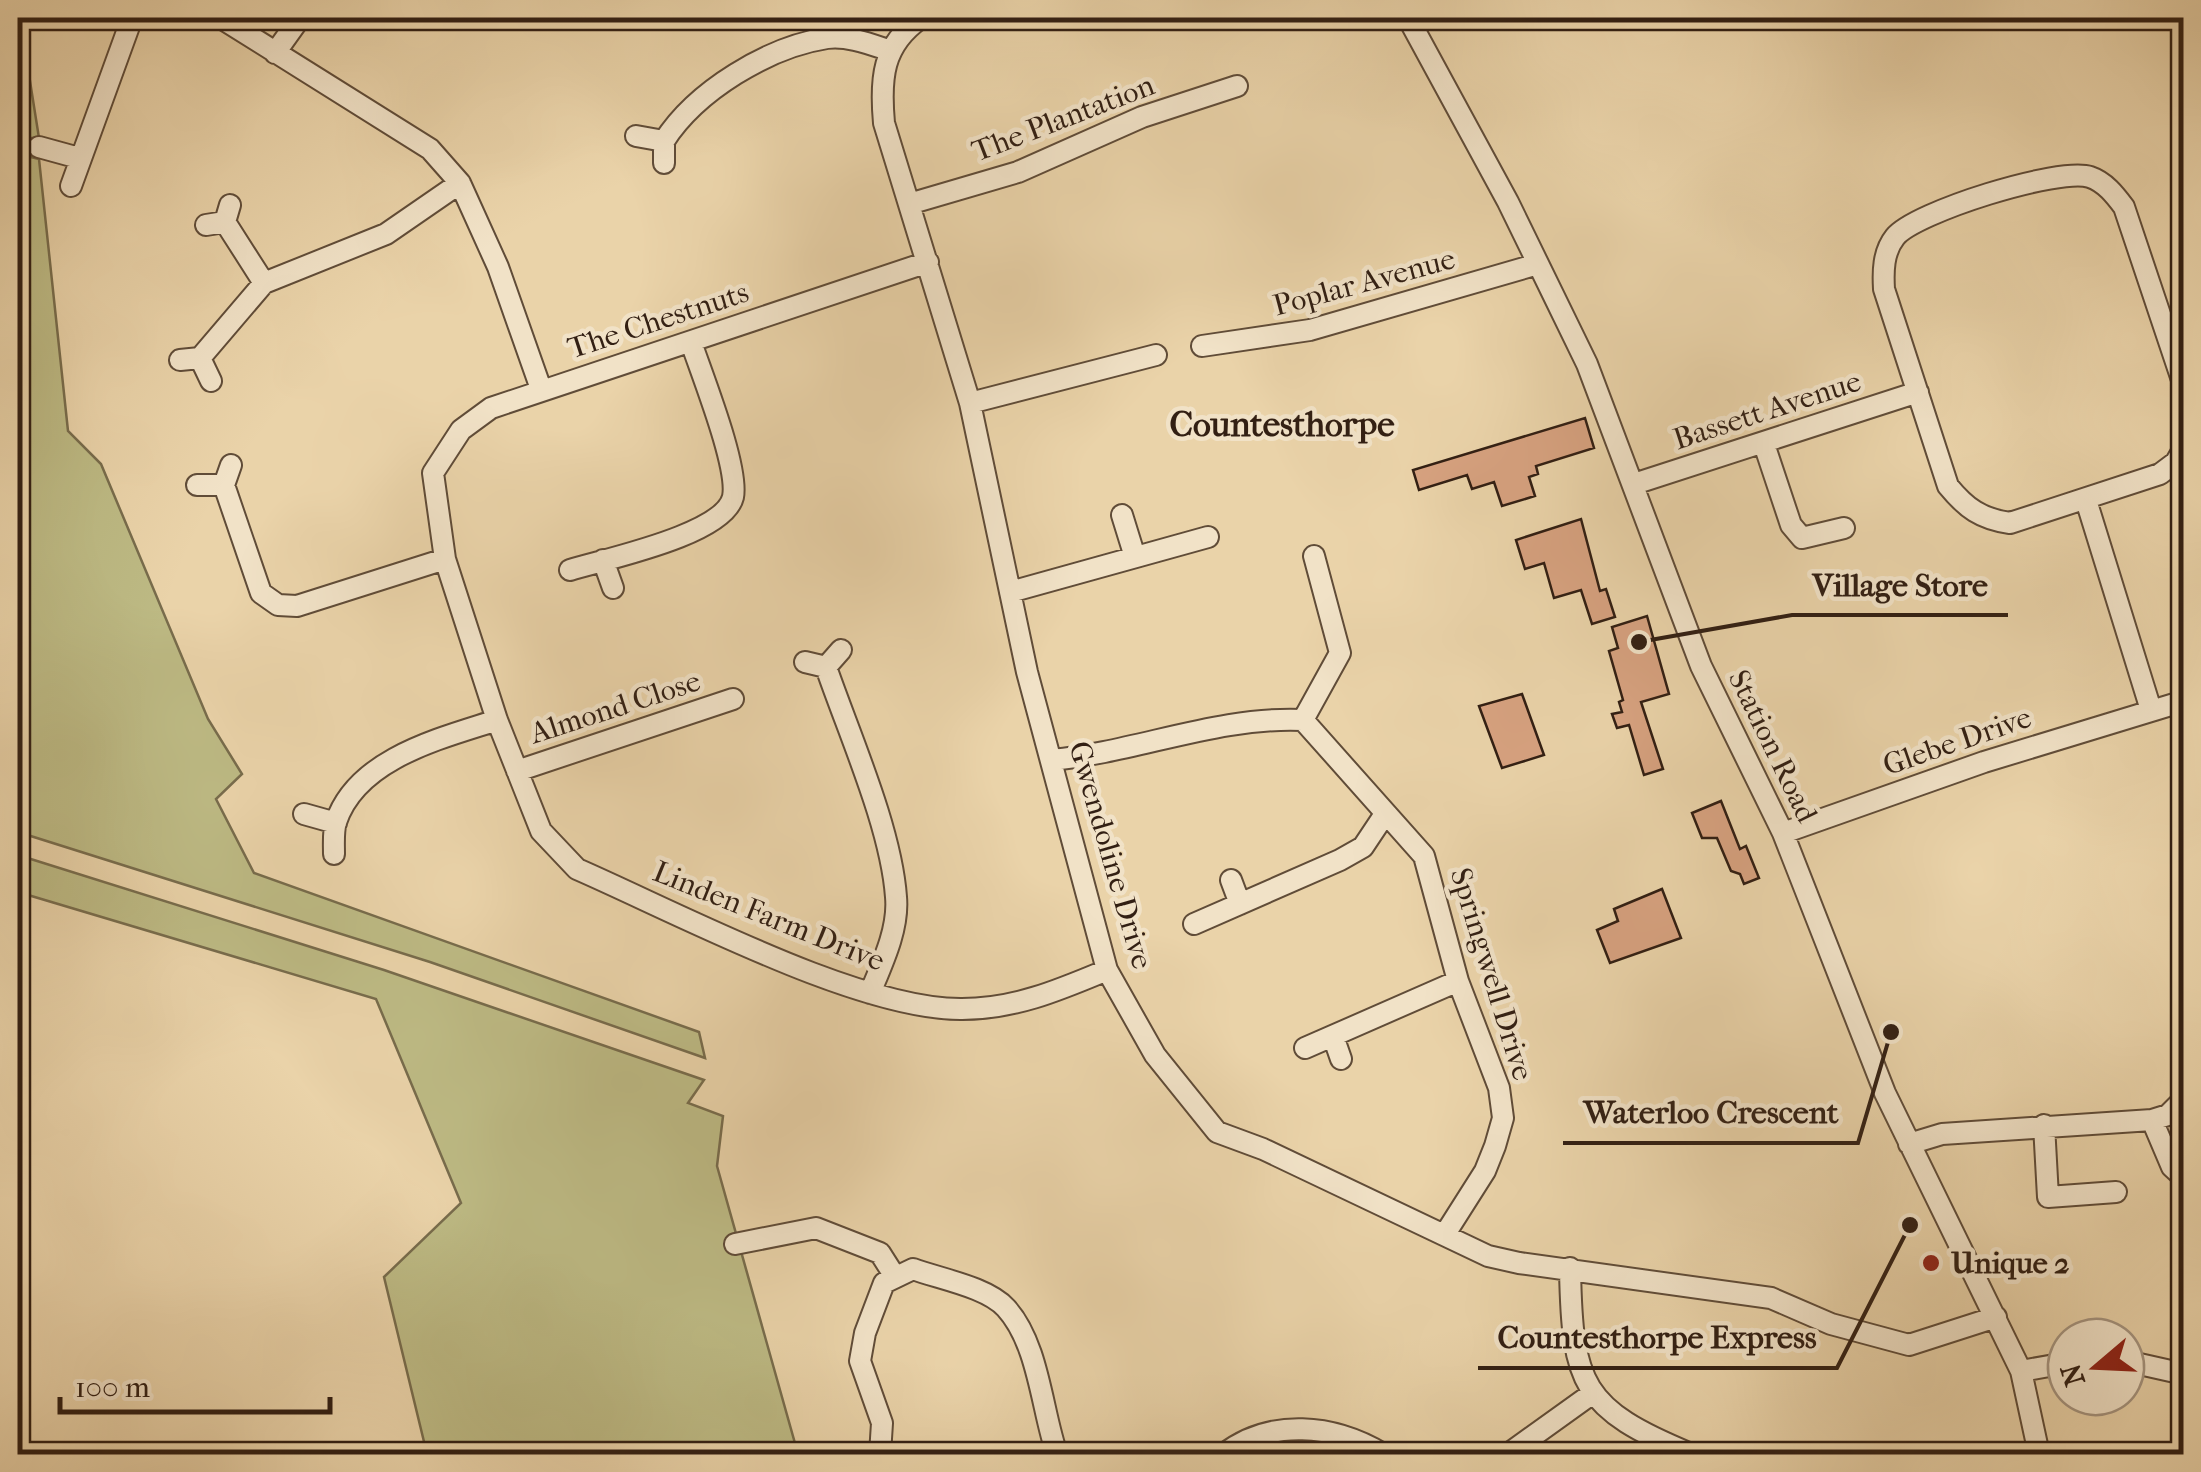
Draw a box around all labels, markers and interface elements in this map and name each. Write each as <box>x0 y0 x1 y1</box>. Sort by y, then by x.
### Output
street label: The Plantation <box>967 67 1160 169</box>
street label: Poplar Avenue <box>1269 241 1459 324</box>
street label: The Chestnuts <box>563 275 753 366</box>
street label: Bassett Avenue <box>1669 364 1865 457</box>
district label: Countesthorpe <box>1169 404 1395 445</box>
callout: Village Store <box>1792 553 2008 615</box>
text: Village Store <box>1811 567 1988 604</box>
street label: Almond Close <box>525 663 705 752</box>
street label: Station Road <box>1721 664 1825 829</box>
street label: Glebe Drive <box>1878 700 2036 783</box>
street label: Gwendoline Drive <box>1061 737 1160 973</box>
street label: Linden Farm Drive <box>648 854 890 979</box>
street label: Springwell Drive <box>1443 864 1540 1085</box>
callout: Waterloo Crescent <box>1563 1081 1858 1143</box>
text: Waterloo Crescent <box>1582 1094 1839 1131</box>
place label: Unique 2 <box>1951 1246 2069 1281</box>
marker: Unique 2 <box>1920 1252 1942 1274</box>
callout: Countesthorpe Express <box>1478 1306 1837 1368</box>
north arrow <box>2046 1317 2146 1417</box>
text: Countesthorpe Express <box>1497 1319 1817 1356</box>
scale bar <box>60 1352 330 1414</box>
text: N <box>2054 1359 2092 1390</box>
text: 100 m <box>75 1370 150 1405</box>

